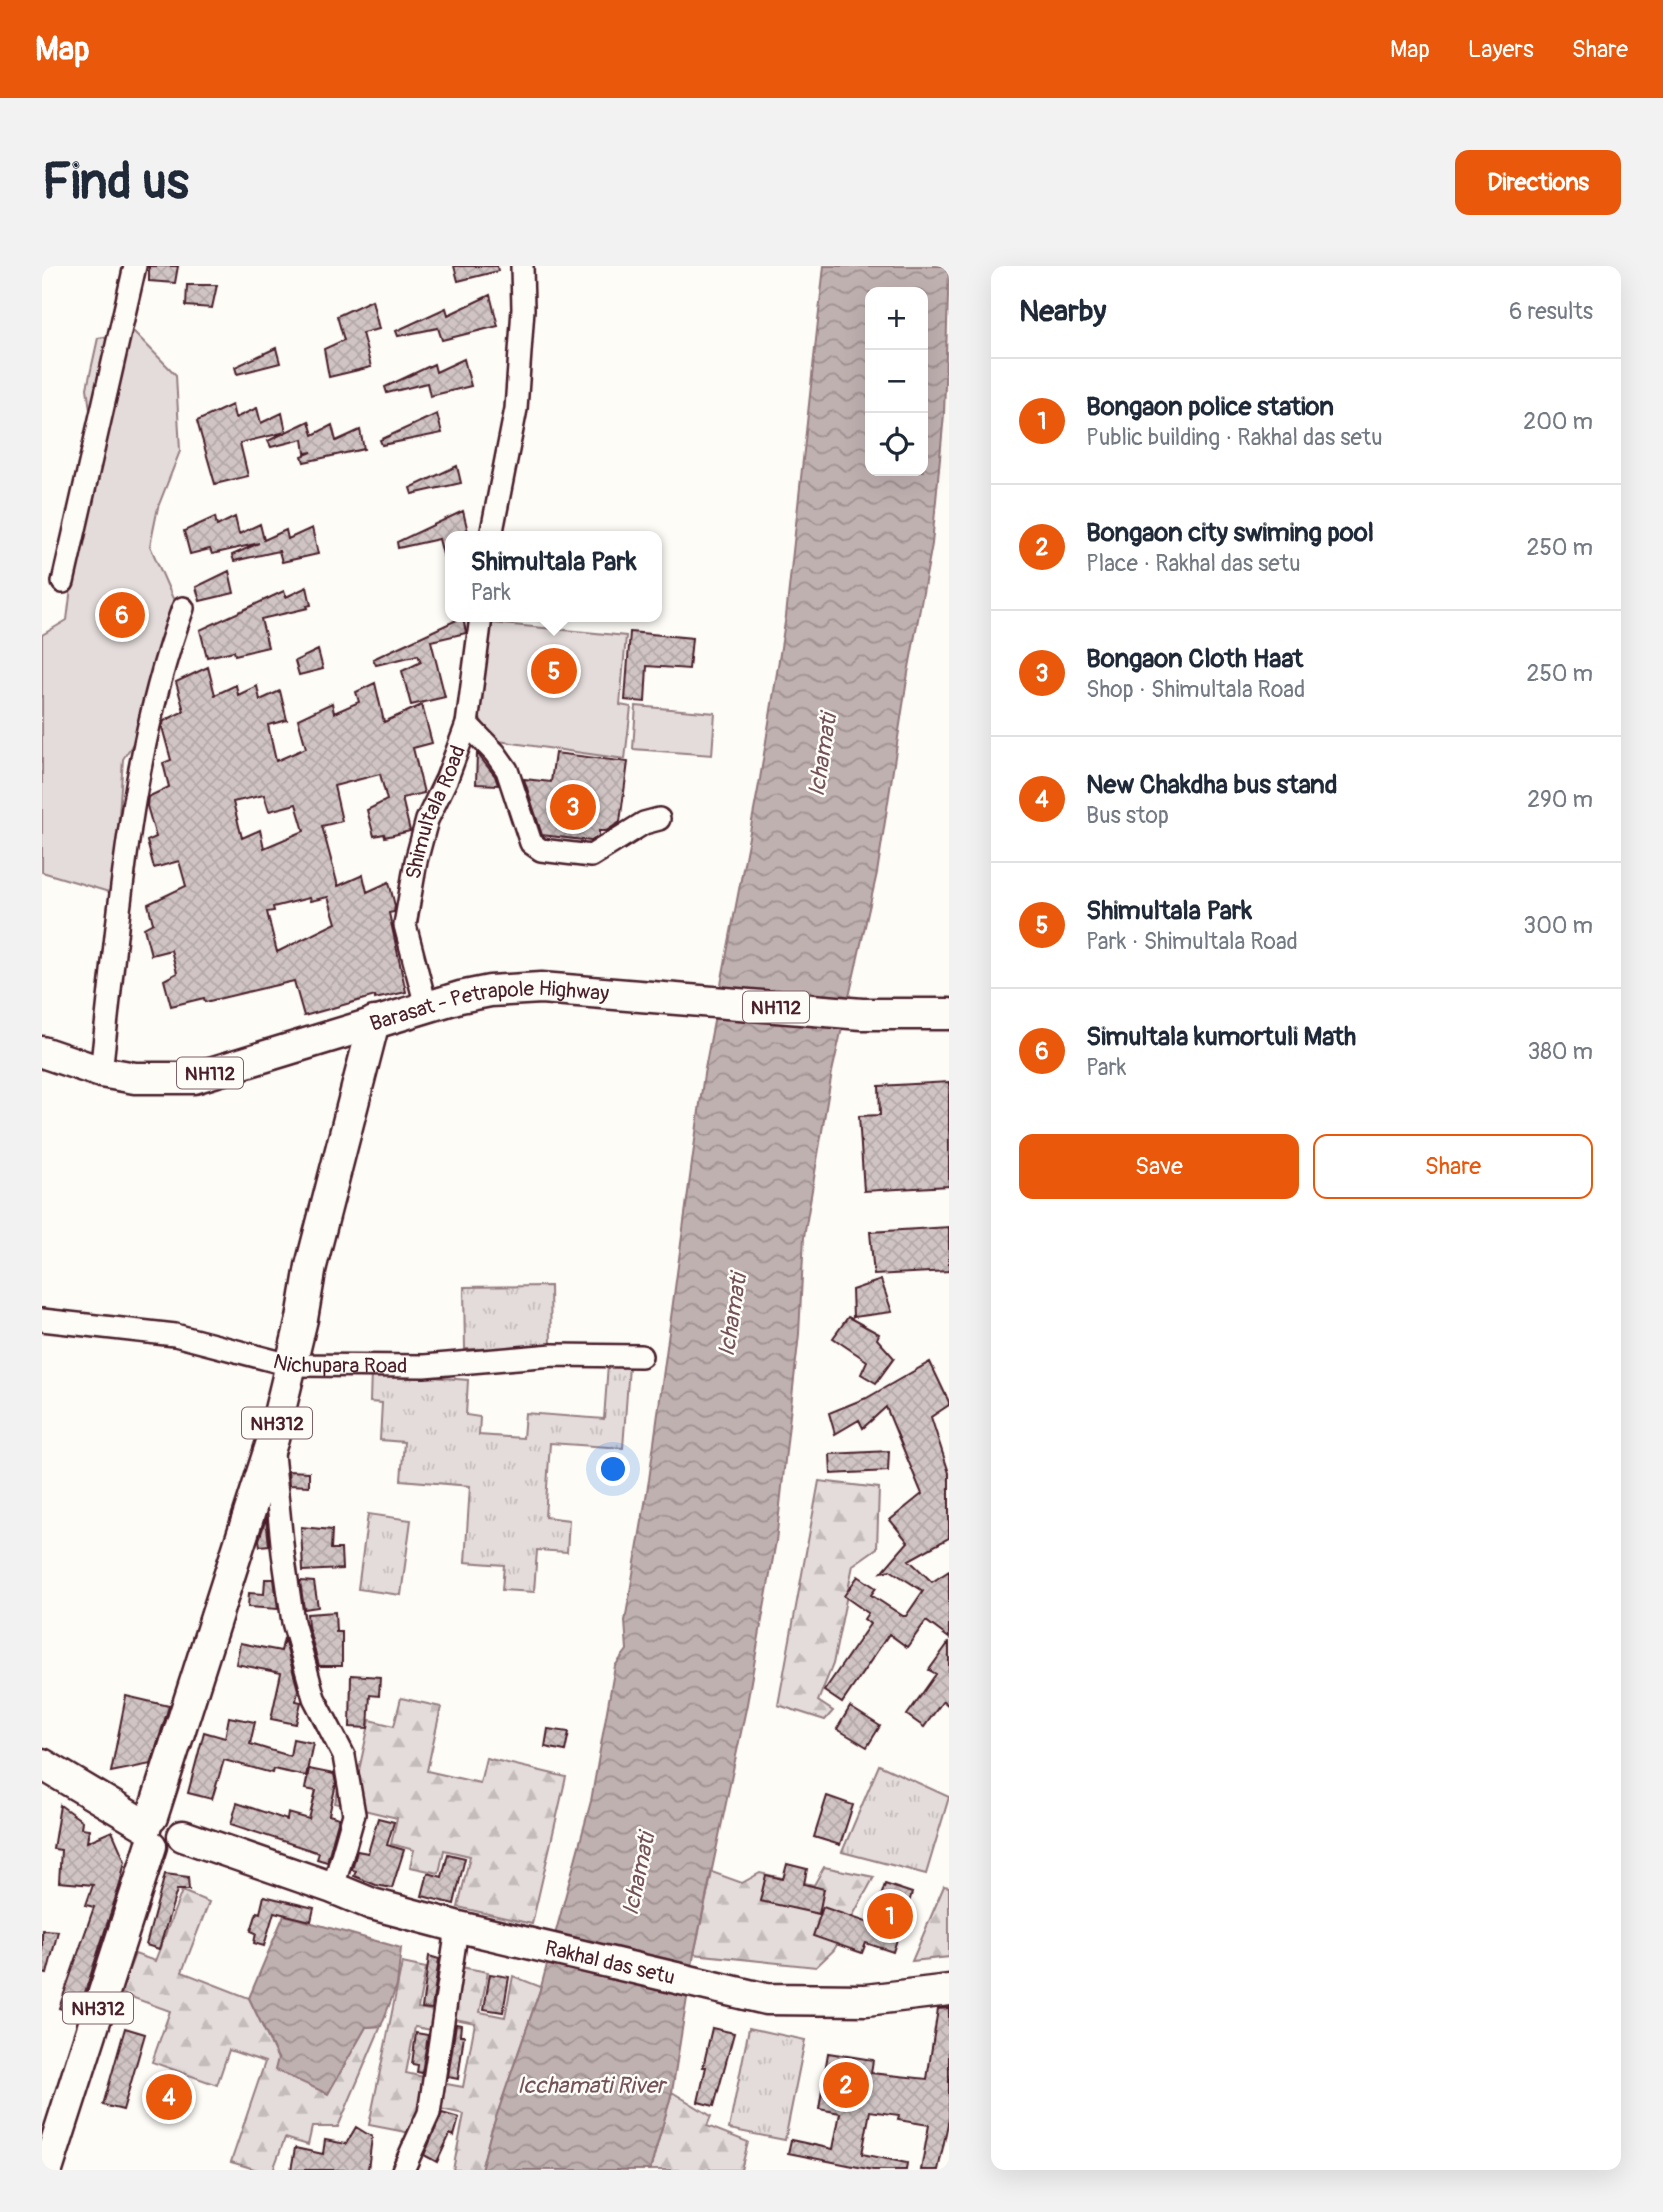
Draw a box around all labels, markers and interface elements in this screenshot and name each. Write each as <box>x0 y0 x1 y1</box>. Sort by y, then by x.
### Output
text: Map <box>35 29 90 70</box>
text: Map <box>1390 35 1430 64</box>
text: Layers <box>1468 35 1534 64</box>
text: Share <box>1572 35 1628 64</box>
button: Directions <box>1455 150 1621 215</box>
text: Find us <box>42 152 189 213</box>
map controls <box>865 287 928 476</box>
button: + <box>865 287 928 350</box>
text: Nearby <box>1019 293 1106 330</box>
text: 6 results <box>1509 297 1593 326</box>
button: − <box>865 350 928 413</box>
text: Bongaon police station <box>1086 391 1334 423</box>
text: 1 <box>1038 407 1047 436</box>
text: 200 m <box>1523 407 1593 436</box>
button: locate <box>865 413 928 476</box>
text: Public building · Rakhal das setu <box>1086 423 1383 452</box>
text: Bongaon city swiming pool <box>1086 517 1374 549</box>
popup <box>445 531 662 622</box>
text: 2 <box>1036 533 1048 562</box>
text: 250 m <box>1527 533 1593 562</box>
text: Shimultala Park <box>471 546 636 578</box>
text: Place · Rakhal das setu <box>1086 549 1301 578</box>
text: Park <box>471 578 511 607</box>
pin: 6 <box>99 589 145 641</box>
text: Bongaon Cloth Haat <box>1086 643 1303 675</box>
pin: 5 <box>531 645 577 697</box>
text: 3 <box>1036 659 1048 688</box>
text: 250 m <box>1527 659 1593 688</box>
text: Shop · Shimultala Road <box>1086 675 1305 704</box>
water label: Ichamati <box>802 708 844 798</box>
street label: Shimultala Road <box>400 742 472 881</box>
text: New Chakdha bus stand <box>1086 769 1337 801</box>
pin: 3 <box>550 781 596 833</box>
text: 4 <box>1035 785 1049 814</box>
text: 290 m <box>1527 785 1593 814</box>
text: Bus stop <box>1086 801 1169 830</box>
text: Shimultala Park <box>1086 895 1252 927</box>
text: 5 <box>1036 911 1048 940</box>
text: 300 m <box>1523 911 1593 940</box>
text: Park · Shimultala Road <box>1086 927 1298 956</box>
street label: Barasat - Petrapole Highway <box>367 975 610 1038</box>
road number: NH112 <box>743 992 809 1022</box>
text: Simultala kumortuli Math <box>1086 1021 1356 1053</box>
text: 6 <box>1035 1037 1049 1066</box>
text: 380 m <box>1527 1037 1593 1066</box>
text: Park <box>1086 1053 1126 1082</box>
road number: NH112 <box>177 1058 243 1088</box>
button: Save <box>1019 1134 1299 1199</box>
button: Share <box>1313 1134 1593 1199</box>
water label: Ichamati <box>712 1268 754 1358</box>
street label: Nichupara Road <box>270 1348 407 1380</box>
road number: NH312 <box>242 1408 312 1438</box>
your location <box>596 1452 630 1486</box>
water label: Ichamati <box>616 1827 662 1918</box>
pin: 1 <box>867 1890 913 1942</box>
street label: Rakhal das setu <box>542 1935 678 1991</box>
road number: NH312 <box>63 1992 133 2024</box>
pin: 2 <box>823 2059 869 2111</box>
pin: 4 <box>146 2071 192 2123</box>
water label: Icchamati River <box>517 2071 668 2100</box>

